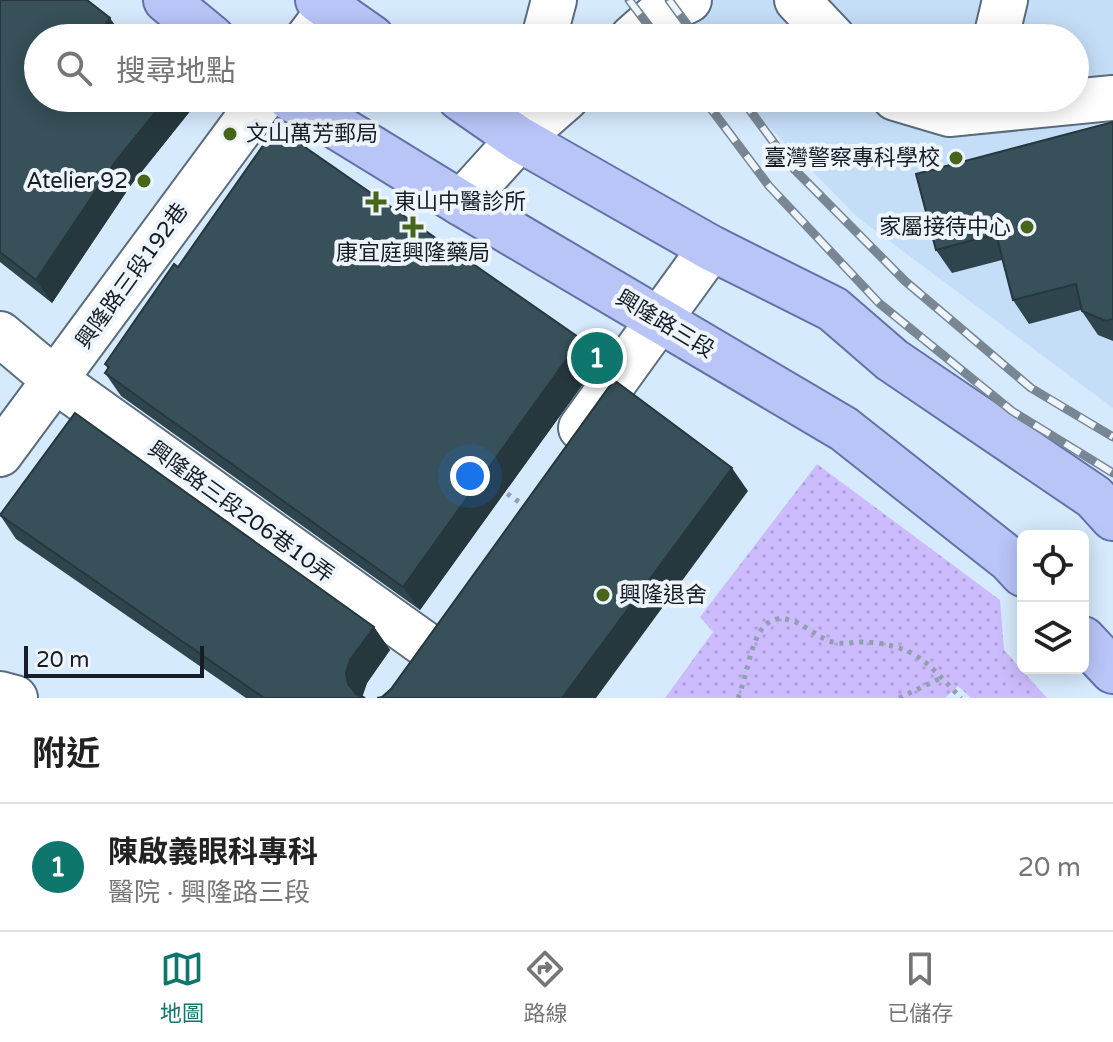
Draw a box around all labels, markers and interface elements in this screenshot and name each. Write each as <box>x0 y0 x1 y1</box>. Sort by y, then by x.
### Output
search box <box>24 24 1089 112</box>
icon: search <box>52 46 96 90</box>
text: 搜尋地點 <box>116 53 236 90</box>
place label: 文山萬芳郵局 <box>246 121 378 147</box>
marker: 文山萬芳郵局 <box>221 125 239 143</box>
place label: 臺灣警察專科學校 <box>764 145 940 171</box>
marker: 臺灣警察專科學校 <box>947 149 965 167</box>
place label: Atelier 92 <box>26 168 128 194</box>
marker: Atelier 92 <box>135 172 153 190</box>
place label: 東山中醫診所 <box>394 189 526 215</box>
marker: 東山中醫診所 <box>365 191 387 213</box>
street label: 興隆路三段192巷 <box>71 198 193 354</box>
place label: 家屬接待中心 <box>879 214 1011 240</box>
marker: 康宜庭興隆藥局 <box>404 218 422 236</box>
marker: 家屬接待中心 <box>1018 218 1036 236</box>
place label: 康宜庭興隆藥局 <box>336 240 490 266</box>
street label: 興隆路三段 <box>611 285 719 363</box>
pin: 1 <box>571 328 623 388</box>
street label: 興隆路三段206巷10弄 <box>143 436 339 588</box>
your location <box>450 456 490 496</box>
map controls <box>1017 530 1089 674</box>
button: locate <box>1017 530 1089 602</box>
place label: 興隆退舍 <box>619 582 707 608</box>
marker: 興隆退舍 <box>594 586 612 604</box>
button: layers <box>1017 602 1089 674</box>
scale bar <box>24 642 204 678</box>
text: 20 m <box>36 647 90 673</box>
text: 附近 <box>32 734 100 775</box>
text: 陳啟義眼科專科 <box>108 834 318 871</box>
text: 1 <box>50 852 66 883</box>
text: 20 m <box>1018 852 1081 883</box>
text: 醫院 · 興隆路三段 <box>108 877 310 908</box>
tab: 地圖 <box>160 947 204 1027</box>
tab: 路線 <box>523 947 567 1027</box>
tab: 已儲存 <box>887 947 953 1027</box>

